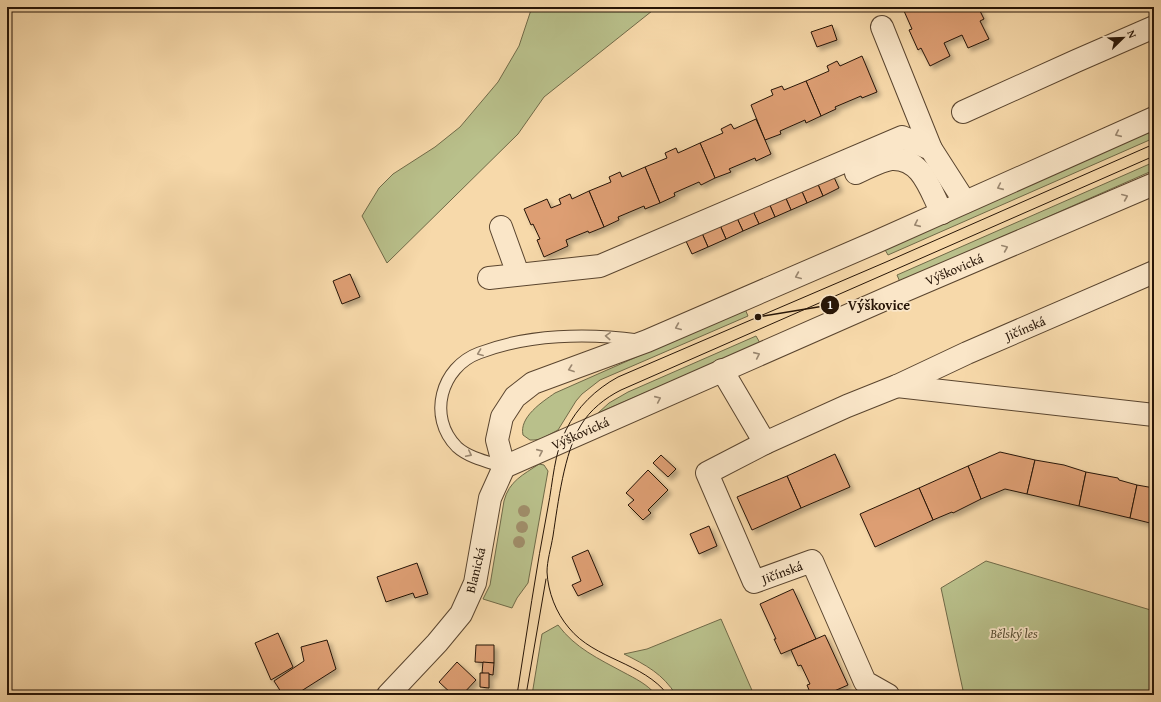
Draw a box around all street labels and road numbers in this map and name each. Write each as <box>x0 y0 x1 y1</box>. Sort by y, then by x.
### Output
street label: Výškovická <box>922 248 987 290</box>
street label: Jičínská <box>1000 311 1049 346</box>
street label: Výškovická <box>548 412 613 455</box>
street label: Blanická <box>461 544 491 595</box>
street label: Jičínská <box>757 556 806 589</box>

